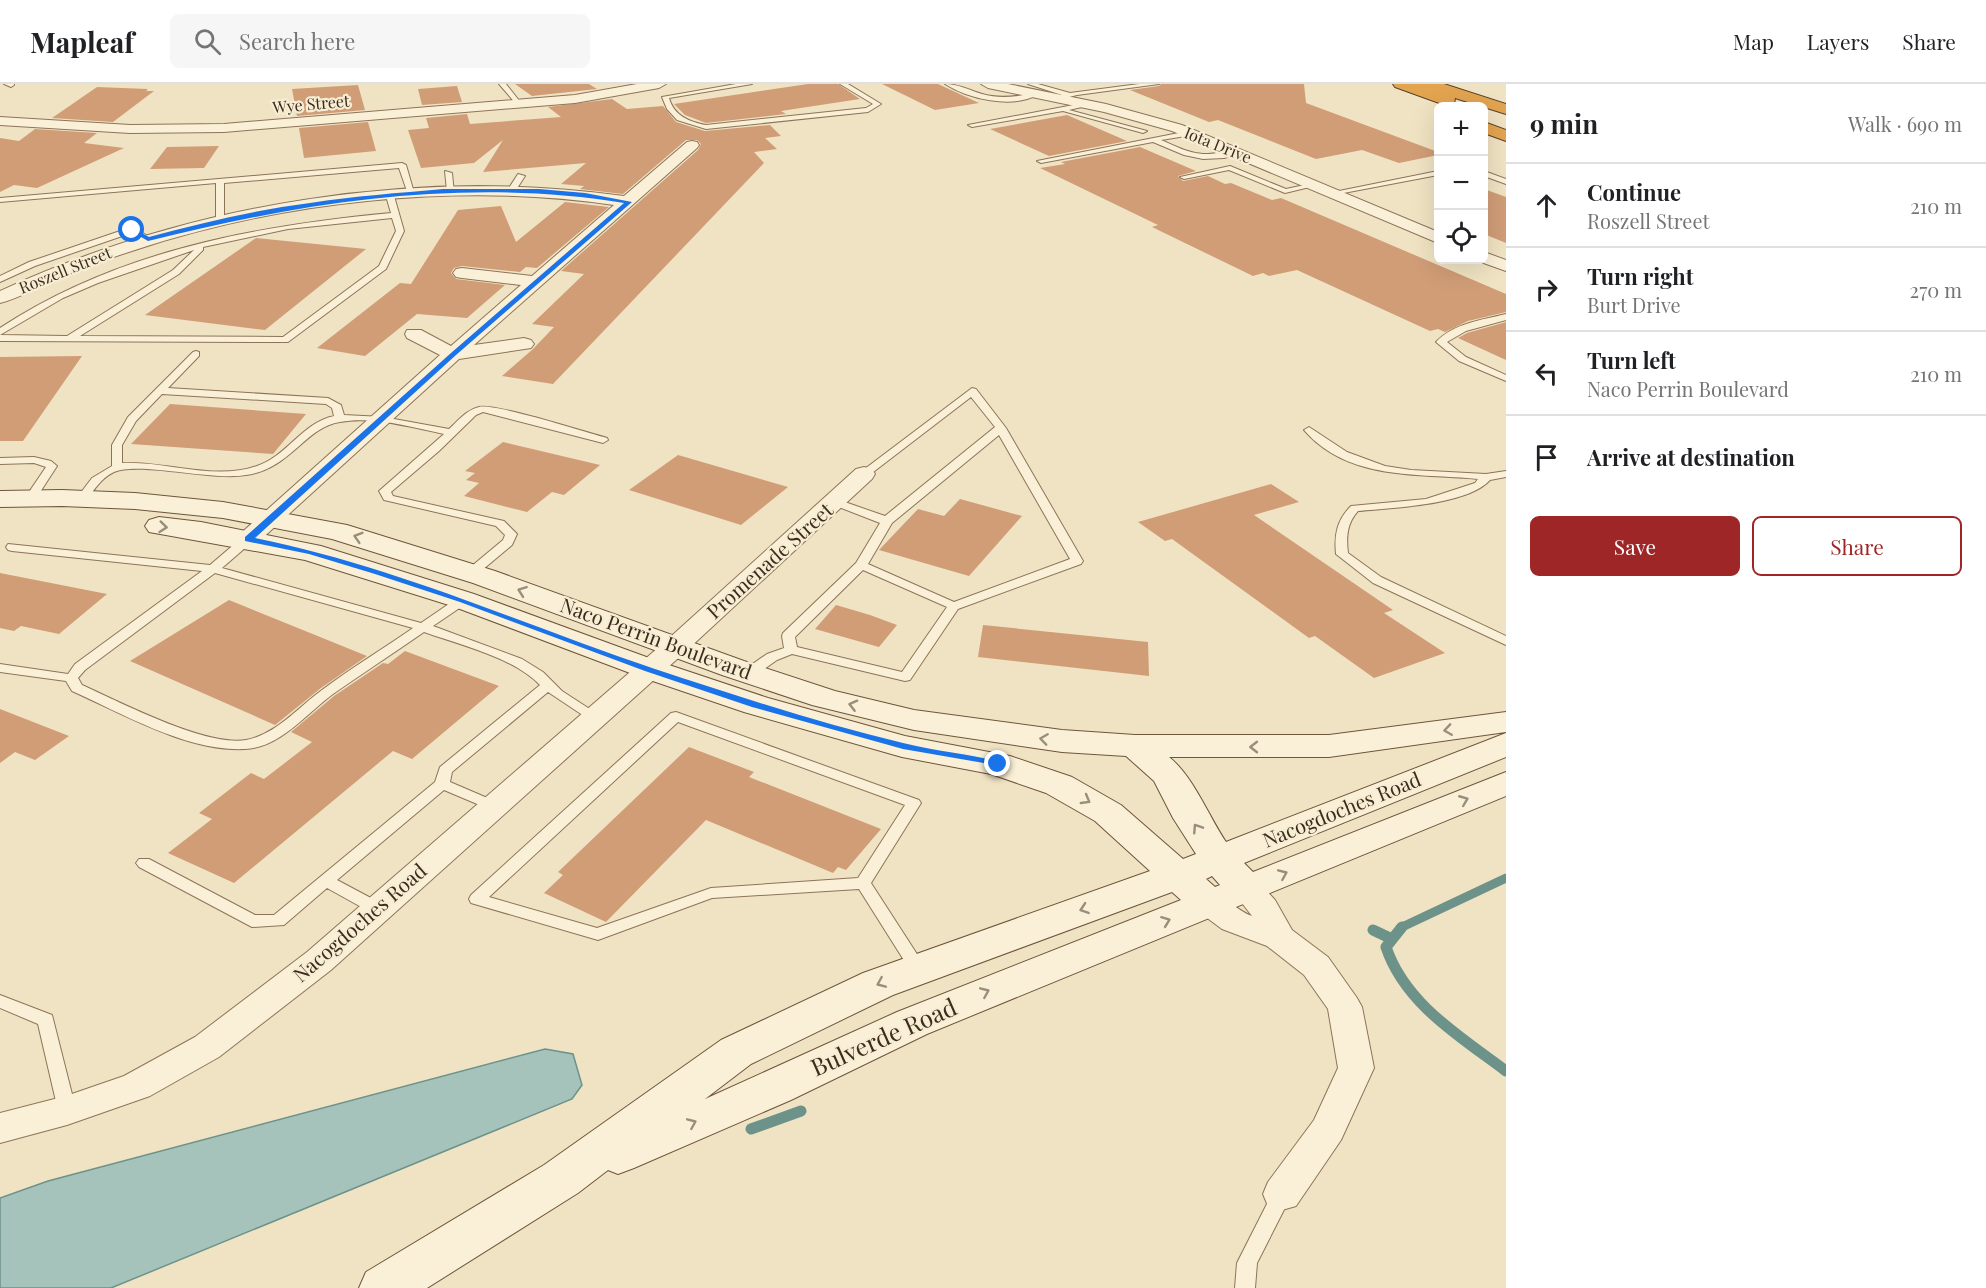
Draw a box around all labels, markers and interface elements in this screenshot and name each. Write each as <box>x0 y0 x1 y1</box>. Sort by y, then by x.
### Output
search box <box>170 14 590 68</box>
text: Mapleaf <box>30 23 134 60</box>
icon: search <box>191 25 224 58</box>
text: Search here <box>239 26 355 56</box>
text: Map <box>1733 27 1774 55</box>
text: Layers <box>1807 27 1869 55</box>
text: Share <box>1902 27 1956 55</box>
street label: Wye Street <box>271 90 351 117</box>
map controls <box>1434 102 1488 264</box>
button: + <box>1434 102 1488 156</box>
text: 9 min <box>1530 106 1598 141</box>
text: Walk · 690 m <box>1848 110 1962 137</box>
street label: Iota Drive <box>1182 122 1255 167</box>
button: − <box>1434 156 1488 210</box>
text: Continue <box>1587 177 1681 207</box>
icon: ahead <box>1530 189 1563 222</box>
text: 210 m <box>1910 192 1962 219</box>
text: Roszell Street <box>1587 207 1710 234</box>
button: locate <box>1434 210 1488 264</box>
route start <box>118 216 144 242</box>
street label: Roszell Street <box>15 241 115 298</box>
text: Turn right <box>1587 261 1693 291</box>
icon: right <box>1530 273 1563 306</box>
text: 270 m <box>1910 276 1962 303</box>
text: Burt Drive <box>1587 291 1681 318</box>
text: Turn left <box>1587 345 1676 375</box>
icon: left <box>1530 357 1563 390</box>
text: 210 m <box>1910 360 1962 387</box>
text: Naco Perrin Boulevard <box>1587 375 1789 402</box>
icon: arrive <box>1530 441 1563 474</box>
text: Arrive at destination <box>1587 442 1795 472</box>
street label: Promenade Street <box>700 495 839 624</box>
button: Save <box>1530 516 1740 576</box>
button: Share <box>1752 516 1962 576</box>
one-way arrow <box>159 520 168 533</box>
one-way arrow <box>353 532 364 544</box>
one-way arrow <box>518 585 528 598</box>
street label: Naco Perrin Boulevard <box>557 590 756 685</box>
one-way arrow <box>848 699 858 712</box>
one-way arrow <box>1443 723 1453 735</box>
one-way arrow <box>1040 733 1049 745</box>
one-way arrow <box>1250 740 1259 753</box>
route end <box>984 750 1010 776</box>
street label: Nacogdoches Road <box>1258 764 1425 853</box>
one-way arrow <box>1080 793 1090 804</box>
one-way arrow <box>1457 795 1468 807</box>
one-way arrow <box>1193 823 1204 834</box>
street label: Nacogdoches Road <box>287 856 432 987</box>
one-way arrow <box>1277 869 1288 881</box>
one-way arrow <box>1079 901 1090 914</box>
one-way arrow <box>1160 916 1171 928</box>
one-way arrow <box>877 976 888 988</box>
one-way arrow <box>979 988 990 1000</box>
street label: Bulverde Road <box>805 990 961 1083</box>
one-way arrow <box>686 1118 697 1130</box>

